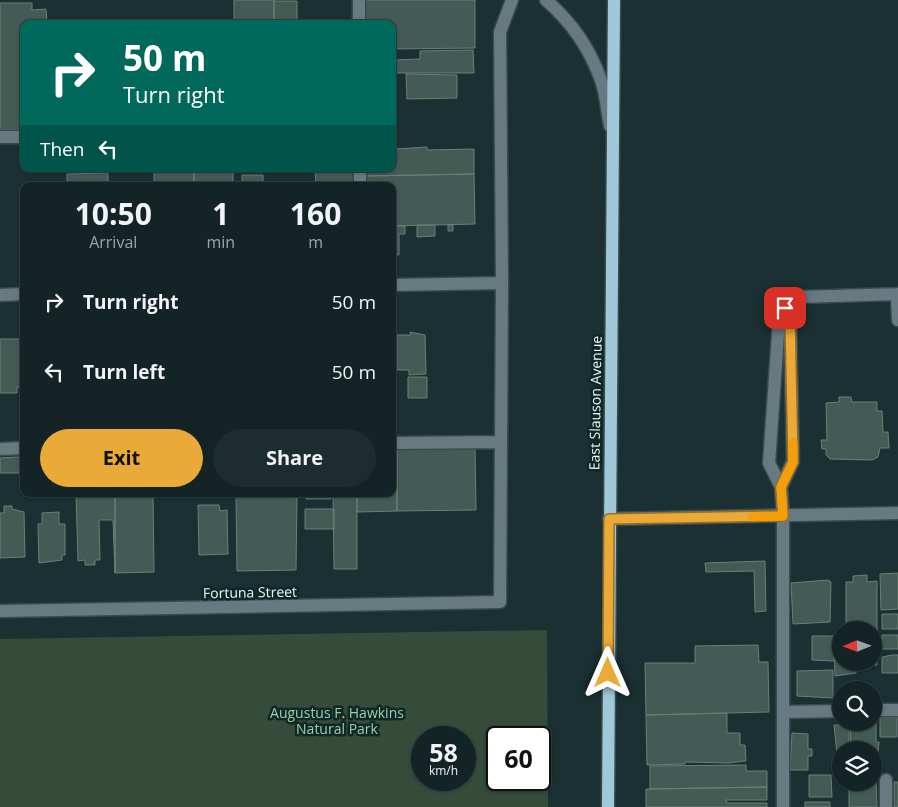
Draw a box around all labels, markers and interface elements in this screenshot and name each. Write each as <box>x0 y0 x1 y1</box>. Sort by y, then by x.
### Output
text: 50 m <box>123 34 206 81</box>
icon: right <box>40 40 105 105</box>
text: Turn right <box>123 79 225 109</box>
icon: left <box>94 135 122 163</box>
text: Then <box>40 136 84 162</box>
text: 10:50 <box>75 193 152 234</box>
text: 1 <box>212 193 229 234</box>
text: 160 <box>290 193 341 234</box>
text: Arrival <box>89 231 137 253</box>
text: min <box>207 231 235 253</box>
text: m <box>308 231 323 253</box>
pin <box>764 287 806 329</box>
icon: right <box>40 288 68 316</box>
text: Turn right <box>83 289 178 315</box>
text: 50 m <box>332 289 376 315</box>
icon: arrive <box>771 294 799 322</box>
street label: East Slauson Avenue <box>584 335 606 470</box>
icon: left <box>40 358 68 386</box>
text: Turn left <box>83 359 165 385</box>
text: 50 m <box>332 359 376 385</box>
button: Exit <box>40 429 203 487</box>
button: Share <box>213 429 376 487</box>
street label: Fortuna Street <box>203 582 297 602</box>
north arrow <box>832 621 882 671</box>
map controls <box>832 621 882 791</box>
position arrow <box>581 646 633 698</box>
button: search <box>832 681 882 731</box>
park label: Augustus F. Hawkins Natural Park <box>270 703 404 738</box>
speed limit sign: 60 <box>486 726 551 791</box>
text: 58 <box>429 735 458 769</box>
button: layers <box>832 741 882 791</box>
text: km/h <box>429 762 458 779</box>

